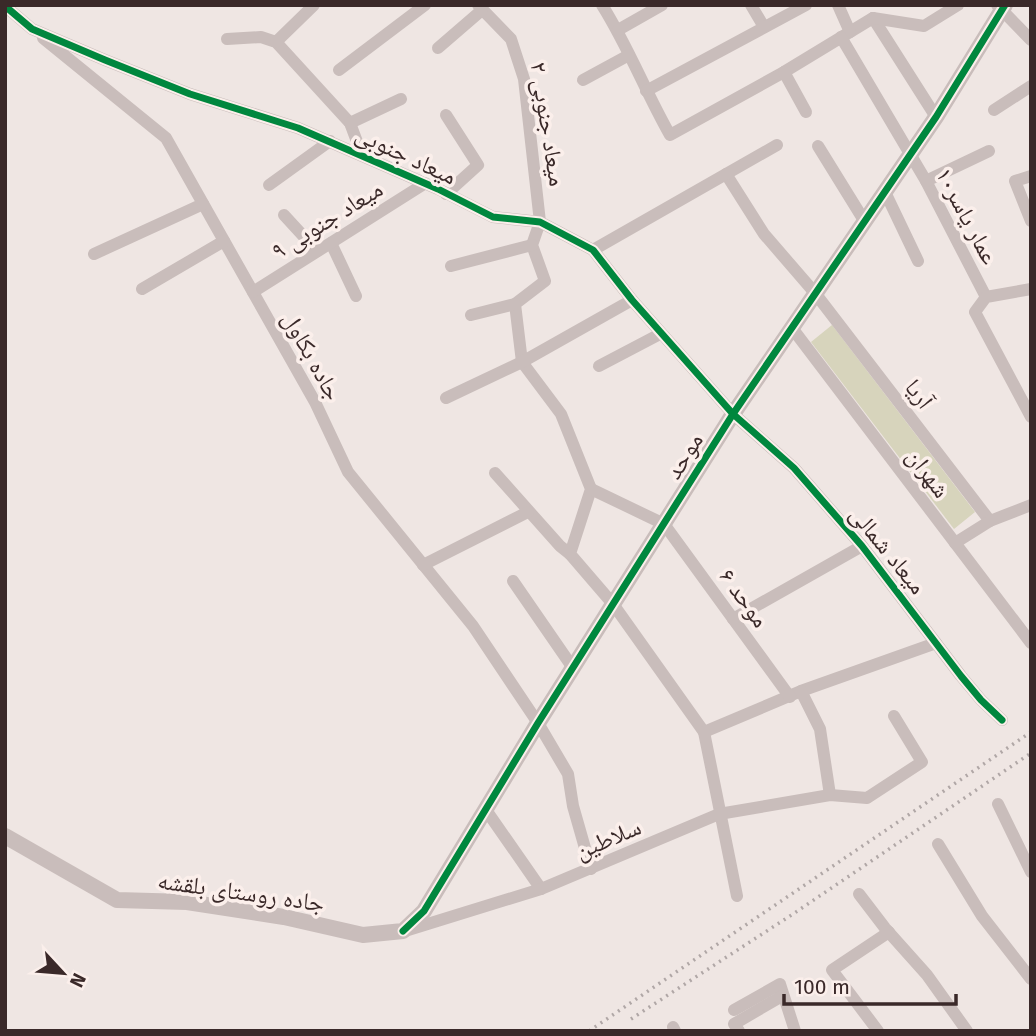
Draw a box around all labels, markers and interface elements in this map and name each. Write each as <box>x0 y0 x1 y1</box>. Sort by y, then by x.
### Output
street label: میعاد جنوبی ۲ <box>524 60 572 188</box>
street label: میعاد جنوبی <box>351 119 461 191</box>
street label: عمار یاسر۱۰ <box>930 163 1004 269</box>
street label: میعاد جنوبی ۹ <box>266 175 388 265</box>
street label: جاده بکاول <box>276 307 348 405</box>
street label: آریا <box>899 374 940 415</box>
street label: موحد <box>659 428 709 484</box>
street label: شهران <box>900 443 956 503</box>
street label: میعاد شمالی <box>844 500 932 600</box>
street label: موحد ۶ <box>713 563 775 633</box>
street label: سلاطین <box>571 813 645 865</box>
street label: جاده روستای بلقشه <box>156 866 326 918</box>
north arrow <box>28 938 98 1008</box>
scale bar <box>784 962 956 1006</box>
text: N <box>65 970 91 991</box>
text: 100 m <box>794 974 850 1000</box>

